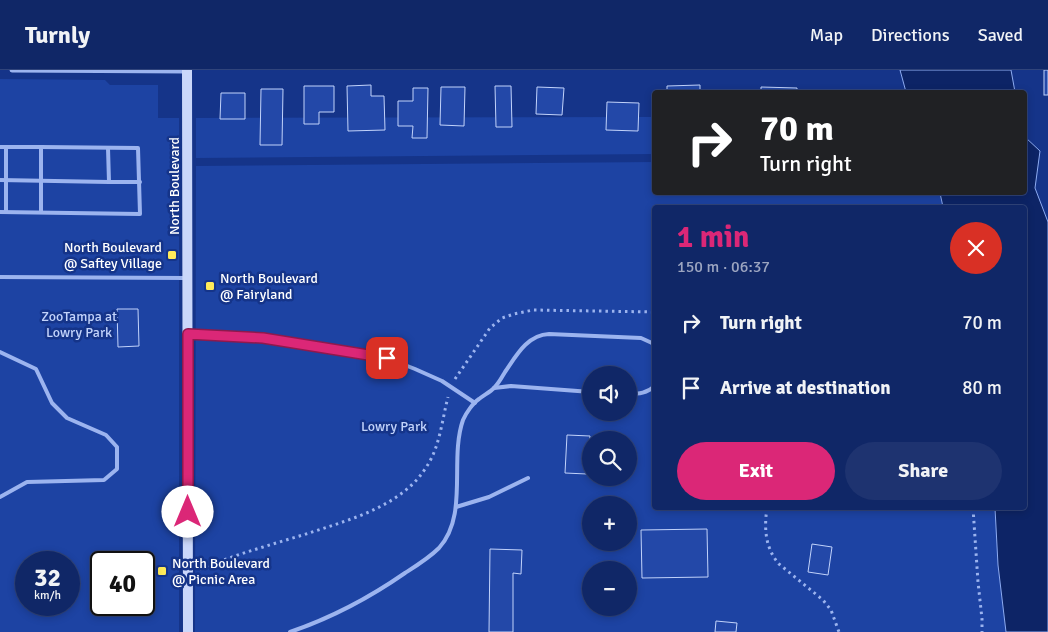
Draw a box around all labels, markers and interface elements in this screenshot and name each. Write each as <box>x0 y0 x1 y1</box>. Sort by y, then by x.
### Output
text: Turnly <box>25 20 90 50</box>
text: Map <box>810 24 843 46</box>
text: Directions <box>871 24 950 46</box>
text: Saved <box>978 24 1023 46</box>
text: 70 m <box>760 107 834 150</box>
icon: right <box>677 110 742 175</box>
street label: North Boulevard <box>166 137 183 235</box>
text: Turn right <box>760 150 852 177</box>
text: 1 min <box>677 219 749 256</box>
button: close <box>950 222 1002 274</box>
place label: North Boulevard @ Saftey Village <box>64 239 162 272</box>
marker: North Boulevard @ Saftey Village <box>166 249 178 261</box>
text: 150 m · 06:37 <box>677 257 770 277</box>
place label: North Boulevard @ Fairyland <box>220 270 318 303</box>
marker: North Boulevard @ Fairyland <box>204 280 216 292</box>
park label: ZooTampa at Lowry Park <box>41 308 117 341</box>
icon: right <box>677 309 705 337</box>
text: Turn right <box>720 311 802 335</box>
text: 70 m <box>962 311 1002 335</box>
pin <box>366 337 408 379</box>
icon: arrive <box>373 344 401 372</box>
map controls <box>582 366 637 616</box>
button: sound <box>582 366 637 421</box>
icon: arrive <box>677 374 705 402</box>
text: Arrive at destination <box>720 376 891 400</box>
text: 80 m <box>962 376 1002 400</box>
park label: Lowry Park <box>361 418 427 435</box>
button: search <box>582 431 637 486</box>
button: Exit <box>677 442 835 500</box>
button: Share <box>845 442 1002 500</box>
position arrow <box>161 485 213 537</box>
button: + <box>582 496 637 551</box>
speed limit sign: 40 <box>90 551 155 616</box>
place label: North Boulevard @ Picnic Area <box>172 555 270 588</box>
button: − <box>582 561 637 616</box>
text: 32 <box>34 562 61 593</box>
marker: North Boulevard @ Picnic Area <box>156 565 168 577</box>
text: km/h <box>34 588 61 603</box>

